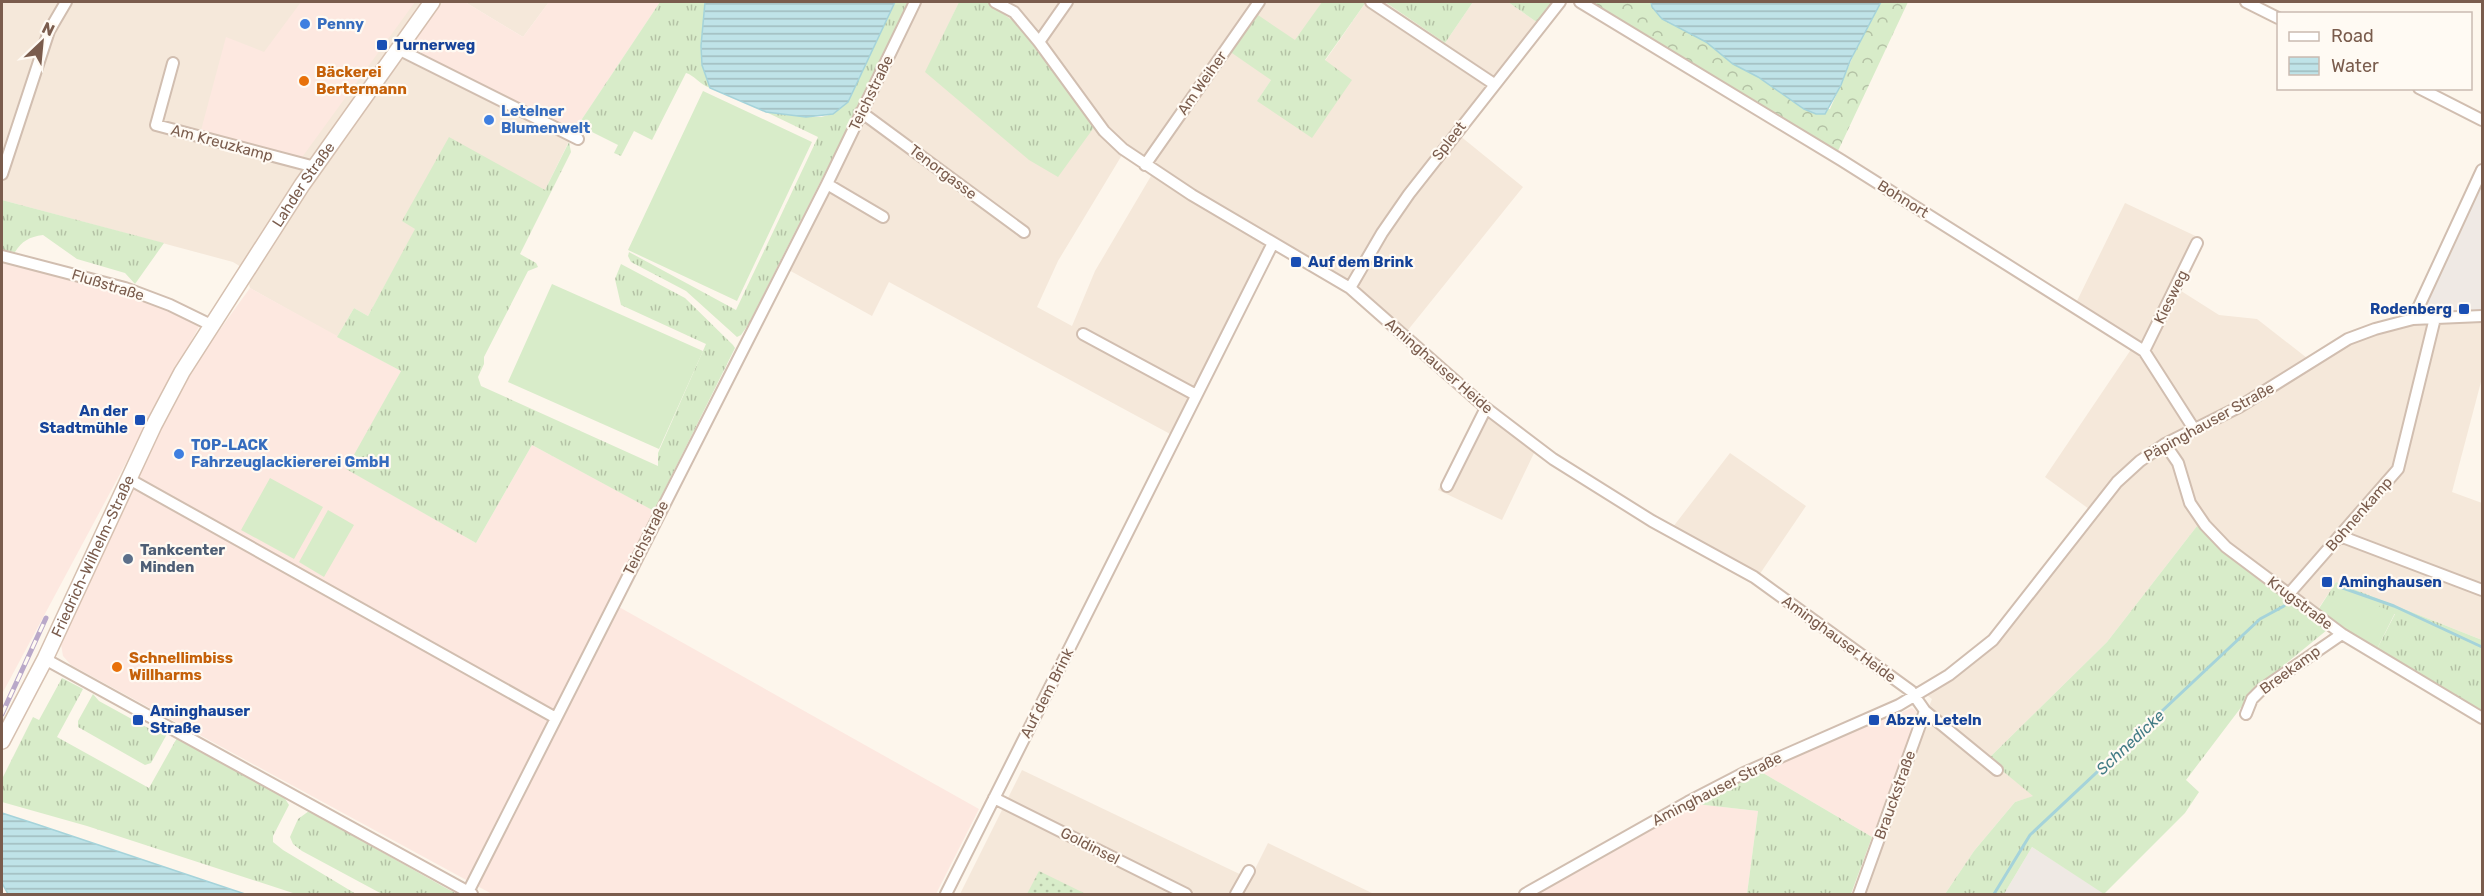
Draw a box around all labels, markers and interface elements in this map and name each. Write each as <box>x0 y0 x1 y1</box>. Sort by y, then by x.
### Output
north arrow <box>12 12 72 72</box>
legend <box>2277 12 2472 90</box>
place label: Penny <box>317 15 364 33</box>
marker: Penny <box>298 17 312 31</box>
text: N <box>39 18 58 40</box>
text: Road <box>2331 25 2374 47</box>
place label: Turnerweg <box>394 36 475 54</box>
marker: Turnerweg <box>375 38 389 52</box>
street label: Am Weiher <box>1173 47 1231 118</box>
street label: Teichstraße <box>845 53 897 133</box>
text: Water <box>2331 55 2379 77</box>
place label: Bäckerei Bertermann <box>316 63 407 98</box>
marker: Bäckerei Bertermann <box>297 74 311 88</box>
place label: Letelner Blumenwelt <box>501 102 590 137</box>
marker: Letelner Blumenwelt <box>482 113 496 127</box>
street label: Spleet <box>1428 118 1470 164</box>
street label: Am Kreuzkamp <box>169 121 275 165</box>
street label: Lahder Straße <box>268 139 339 230</box>
street label: Tenorgasse <box>906 141 980 203</box>
street label: Bohnort <box>1874 176 1932 222</box>
place label: Auf dem Brink <box>1308 253 1413 271</box>
marker: Auf dem Brink <box>1289 255 1303 269</box>
street label: Flußstraße <box>70 265 146 305</box>
street label: Kiesweg <box>2150 267 2192 327</box>
place label: Rodenberg <box>2370 300 2452 318</box>
marker: Rodenberg <box>2457 302 2471 316</box>
street label: Aminghauser Heide <box>1382 314 1496 418</box>
street label: Päpinghauser Straße <box>2141 379 2277 465</box>
place label: An der Stadtmühle <box>39 402 128 437</box>
marker: An der Stadtmühle <box>133 413 147 427</box>
place label: TOP-LACK Fahrzeuglackiererei GmbH <box>191 436 390 471</box>
marker: TOP-LACK Fahrzeuglackiererei GmbH <box>172 447 186 461</box>
street label: Friedrich-Wilhelm-Straße <box>48 473 138 640</box>
street label: Bohnenkamp <box>2322 473 2396 555</box>
street label: Teichstraße <box>620 498 672 578</box>
place label: Tankcenter Minden <box>140 541 225 576</box>
marker: Tankcenter Minden <box>121 552 135 566</box>
street label: Krugstraße <box>2264 573 2336 633</box>
place label: Aminghausen <box>2339 573 2442 591</box>
marker: Aminghausen <box>2320 575 2334 589</box>
street label: Aminghauser Heide <box>1778 592 1900 686</box>
street label: Breekamp <box>2256 642 2324 698</box>
street label: Auf dem Brink <box>1017 645 1078 741</box>
place label: Schnellimbiss Willharms <box>129 649 233 684</box>
marker: Schnellimbiss Willharms <box>110 660 124 674</box>
place label: Aminghauser Straße <box>150 702 250 737</box>
water label: Schnedicke <box>2092 706 2168 779</box>
place label: Abzw. Leteln <box>1886 711 1982 729</box>
marker: Aminghauser Straße <box>131 713 145 727</box>
marker: Abzw. Leteln <box>1867 713 1881 727</box>
street label: Brauckstraße <box>1871 748 1919 842</box>
street label: Aminghauser Straße <box>1649 749 1785 829</box>
street label: Goldinsel <box>1057 823 1123 869</box>

